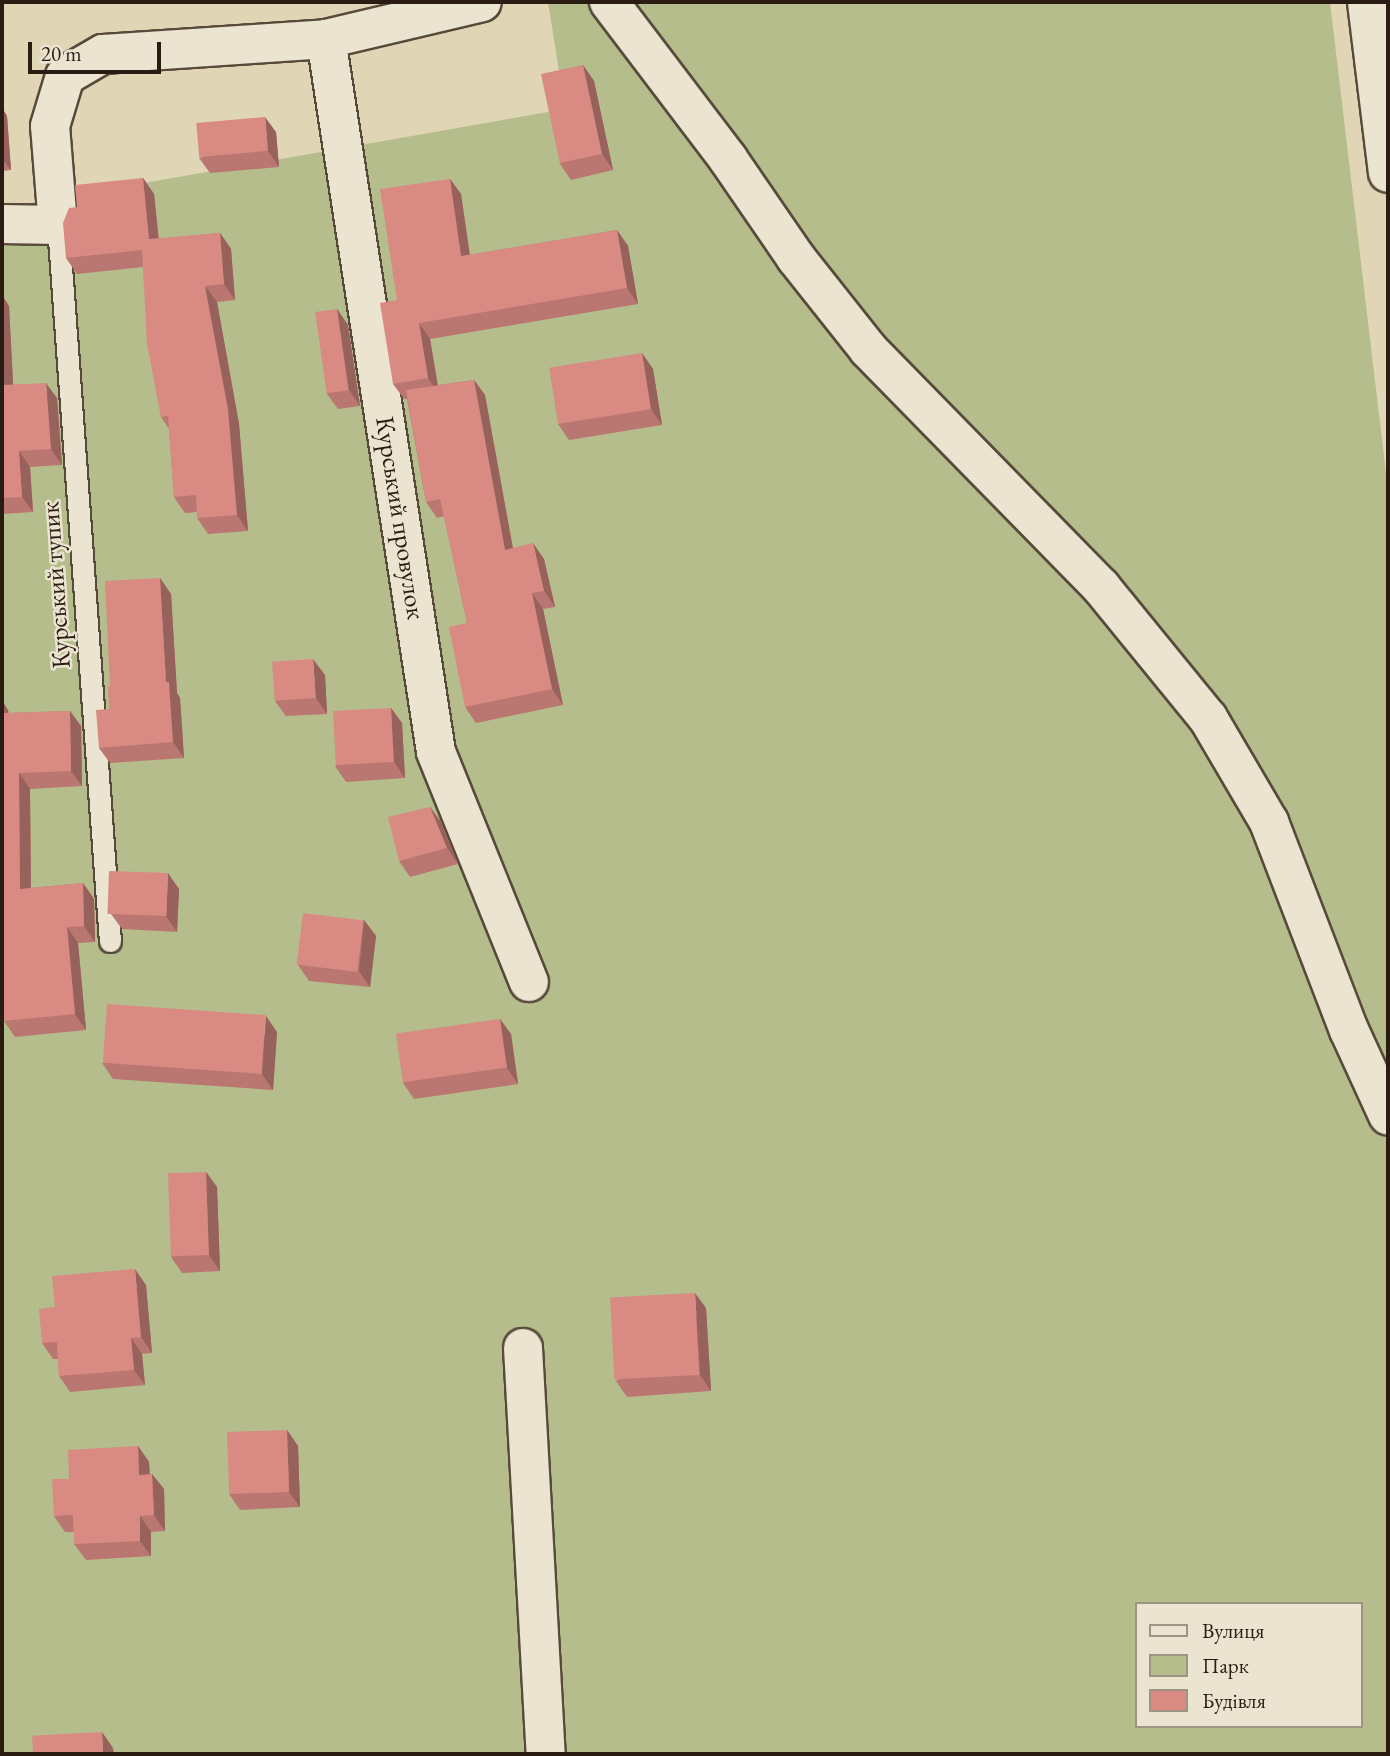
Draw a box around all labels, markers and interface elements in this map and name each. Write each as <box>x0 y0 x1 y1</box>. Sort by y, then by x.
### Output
scale bar <box>32 28 164 72</box>
text: 20 m <box>41 40 82 67</box>
street label: Курський провулок <box>369 414 431 622</box>
street label: Курський тупик <box>35 500 77 670</box>
legend <box>1134 1602 1362 1728</box>
text: Вулиця <box>1202 1617 1264 1644</box>
text: Парк <box>1202 1652 1249 1679</box>
text: Будівля <box>1202 1687 1266 1714</box>

